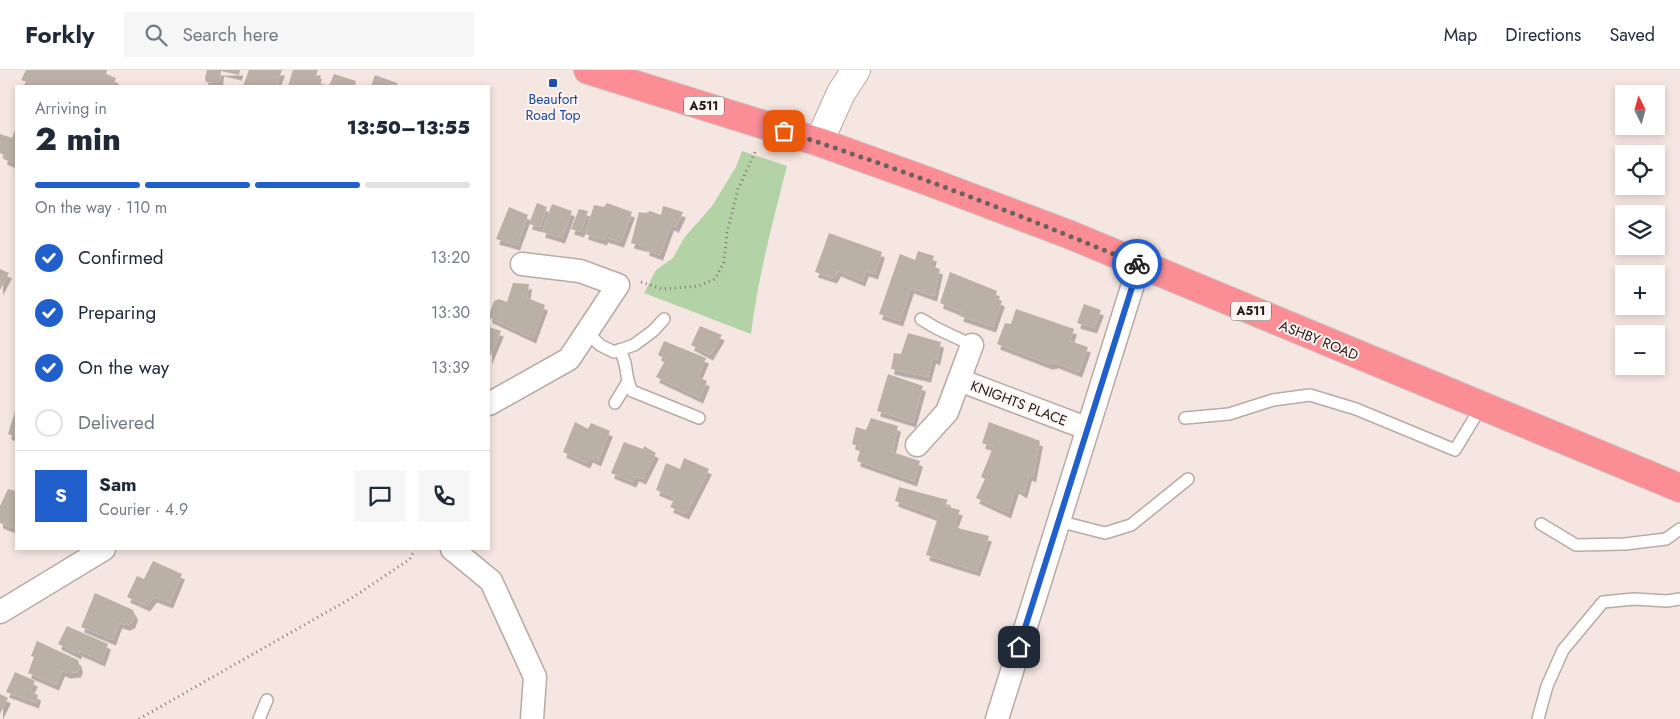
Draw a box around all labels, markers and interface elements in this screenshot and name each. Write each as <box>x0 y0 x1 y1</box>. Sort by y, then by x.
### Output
search box <box>124 12 474 57</box>
text: Forkly <box>25 17 94 52</box>
icon: search <box>142 21 170 49</box>
text: Search here <box>182 21 279 48</box>
text: Map <box>1444 22 1477 48</box>
text: Directions <box>1505 22 1581 48</box>
text: Saved <box>1609 22 1655 48</box>
marker: Beaufort Road Top <box>547 77 559 89</box>
north arrow <box>1615 85 1665 135</box>
map controls <box>1615 85 1665 375</box>
place label: Beaufort Road Top <box>525 89 581 125</box>
text: Arriving in <box>35 97 107 120</box>
road number: A511 <box>684 97 724 116</box>
pin <box>763 110 805 152</box>
text: 13:50–13:55 <box>347 114 470 141</box>
text: 2 min <box>35 116 121 162</box>
icon: bag <box>770 117 798 145</box>
button: locate <box>1615 145 1665 195</box>
text: On the way · 110 m <box>35 196 167 219</box>
button: layers <box>1615 205 1665 255</box>
courier <box>1112 239 1162 289</box>
icon: check <box>35 244 63 272</box>
text: Confirmed <box>78 244 164 271</box>
text: 13:20 <box>431 246 470 269</box>
icon: bike <box>1123 250 1151 278</box>
button: + <box>1615 265 1665 315</box>
icon: check <box>35 299 63 327</box>
text: Preparing <box>78 299 156 326</box>
text: 13:30 <box>431 301 470 324</box>
road number: A511 <box>1231 302 1271 320</box>
street label: ASHBY ROAD <box>1276 315 1362 365</box>
button: − <box>1615 325 1665 375</box>
icon: check <box>35 354 63 382</box>
text: On the way <box>78 354 169 381</box>
text: 13:39 <box>431 356 470 379</box>
street label: KNIGHTS PLACE <box>968 375 1070 431</box>
text: Delivered <box>78 409 155 436</box>
button: chat <box>354 470 406 522</box>
button: phone <box>418 470 470 522</box>
text: Sam <box>99 471 137 498</box>
text: S <box>55 482 67 509</box>
text: Courier · 4.9 <box>99 498 188 521</box>
pin <box>998 626 1040 668</box>
icon: home <box>1005 633 1033 661</box>

